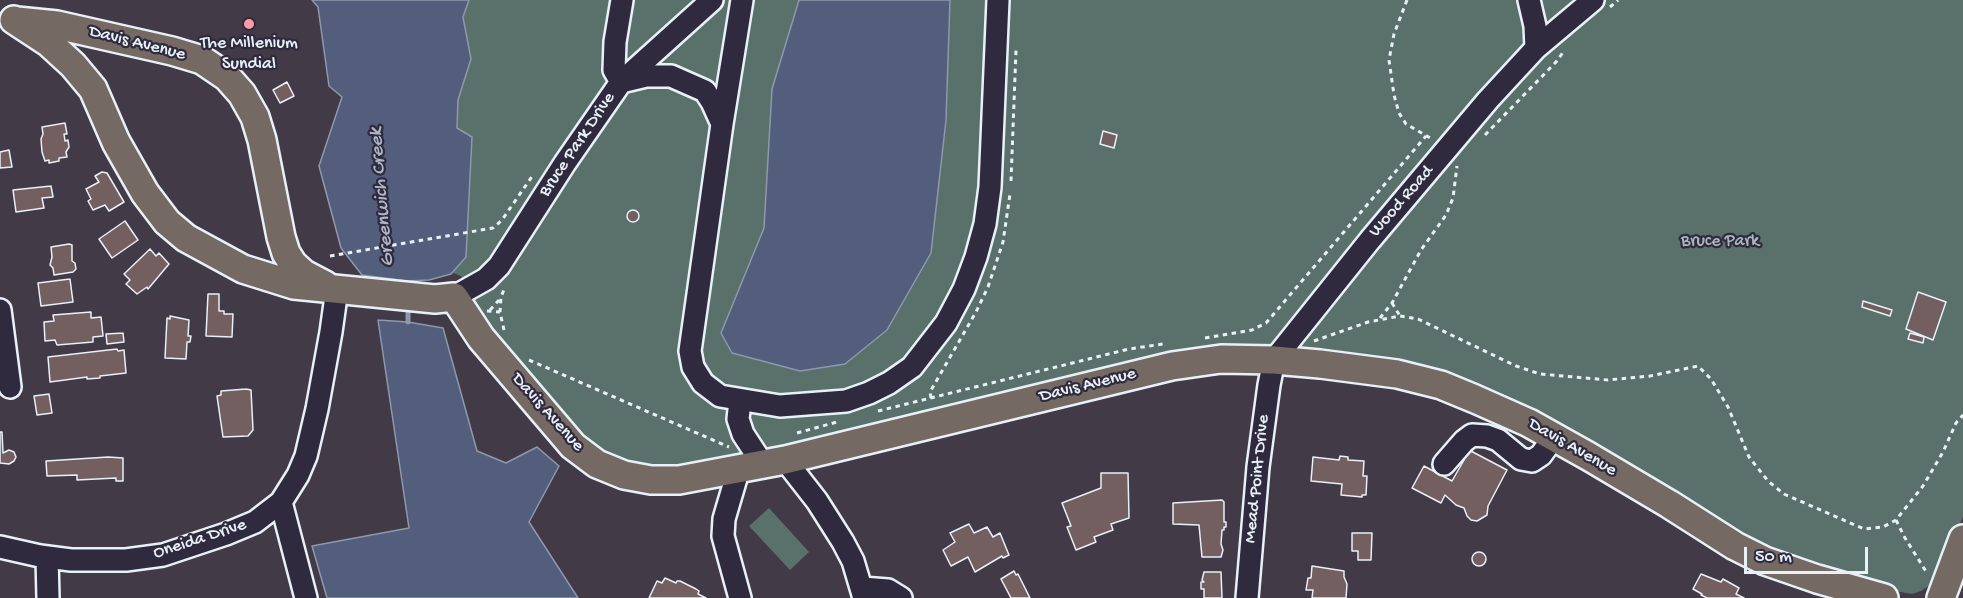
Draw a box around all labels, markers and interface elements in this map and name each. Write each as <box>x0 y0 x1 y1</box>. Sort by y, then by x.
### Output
marker: The Millenium Sundial <box>242 17 256 31</box>
street label: Davis Avenue <box>87 22 187 66</box>
place label: The Millenium Sundial <box>200 33 298 76</box>
street label: Bruce Park Drive <box>535 89 621 201</box>
water label: Greenwich Creek <box>365 127 401 267</box>
street label: Wood Road <box>1365 162 1439 242</box>
park label: Bruce Park <box>1681 231 1759 253</box>
street label: Davis Avenue <box>1038 364 1138 408</box>
street label: Davis Avenue <box>506 369 588 457</box>
street label: Mead Point Drive <box>1241 414 1275 544</box>
street label: Davis Avenue <box>1524 414 1620 482</box>
street label: Oneida Drive <box>151 515 249 565</box>
scale bar <box>1747 535 1872 573</box>
text: 50 m <box>1755 547 1792 568</box>

